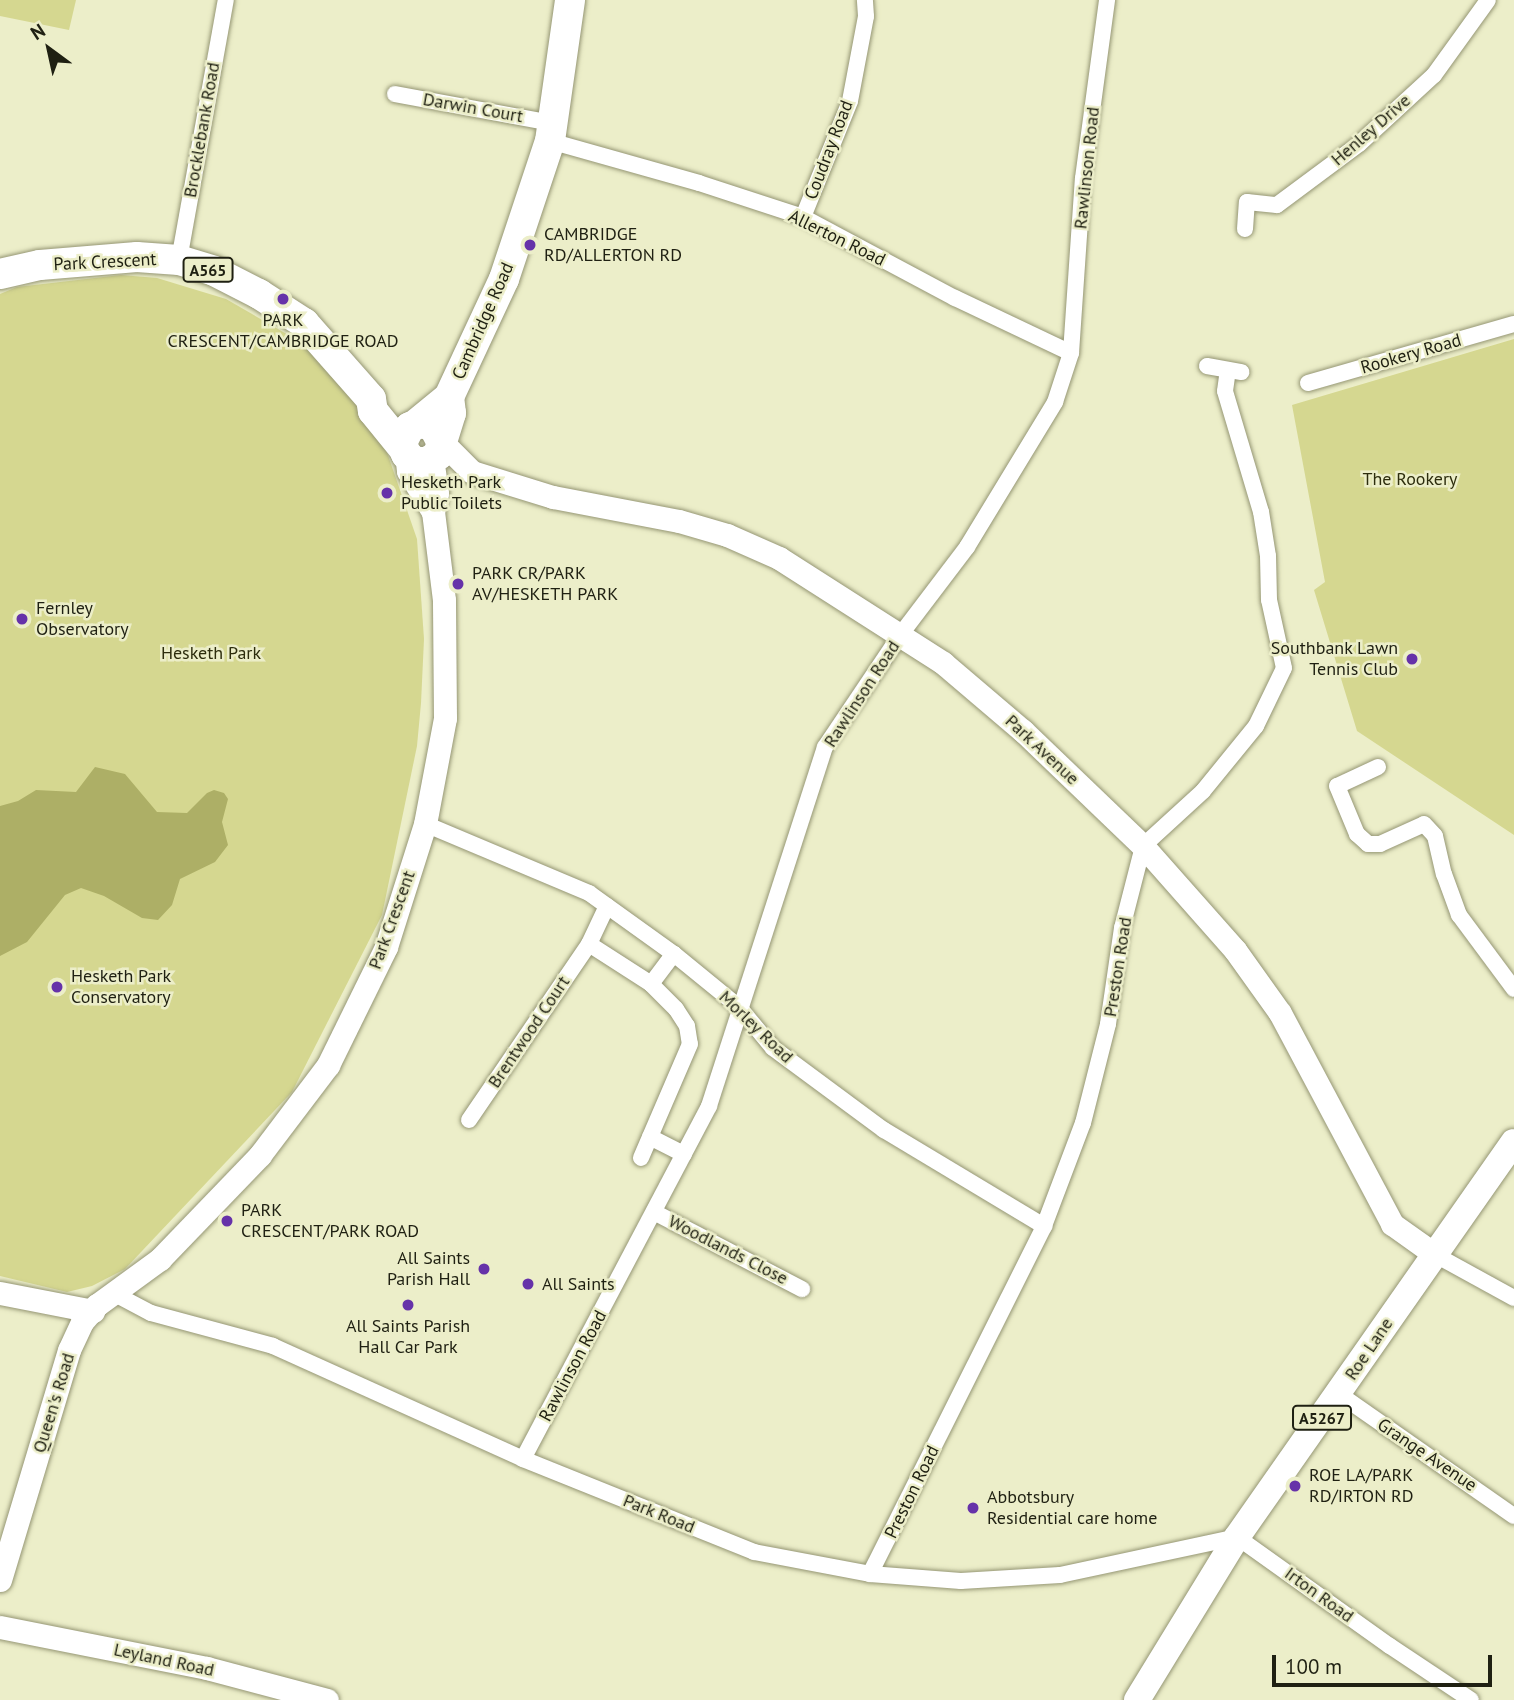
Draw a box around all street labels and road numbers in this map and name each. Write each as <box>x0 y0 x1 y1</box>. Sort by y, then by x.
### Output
street label: Brocklebank Road <box>179 60 225 200</box>
street label: Darwin Court <box>421 89 525 127</box>
street label: Henley Drive <box>1327 89 1415 171</box>
street label: Coudray Road <box>800 97 858 203</box>
street label: Rawlinson Road <box>1070 106 1104 230</box>
street label: Allerton Road <box>785 205 889 271</box>
street label: Park Crescent <box>53 249 157 275</box>
road number: A565 <box>182 258 234 282</box>
street label: Cambridge Road <box>448 259 518 383</box>
street label: Rookery Road <box>1358 329 1464 379</box>
street label: Rawlinson Road <box>820 637 904 751</box>
street label: Park Avenue <box>1000 710 1084 790</box>
street label: Park Crescent <box>364 868 420 972</box>
street label: Preston Road <box>1099 916 1137 1018</box>
street label: Brentwood Court <box>484 972 574 1092</box>
street label: Morley Road <box>714 986 798 1068</box>
street label: Woodlands Close <box>665 1211 791 1289</box>
street label: Rawlinson Road <box>535 1307 611 1425</box>
street label: Roe Lane <box>1340 1314 1398 1384</box>
street label: Queen's Road <box>29 1350 79 1456</box>
road number: A5267 <box>1290 1406 1354 1430</box>
street label: Grange Avenue <box>1373 1414 1481 1496</box>
street label: Preston Road <box>880 1442 944 1542</box>
street label: Park Road <box>620 1490 698 1538</box>
street label: Irton Road <box>1280 1563 1358 1627</box>
street label: Leyland Road <box>112 1639 216 1681</box>

